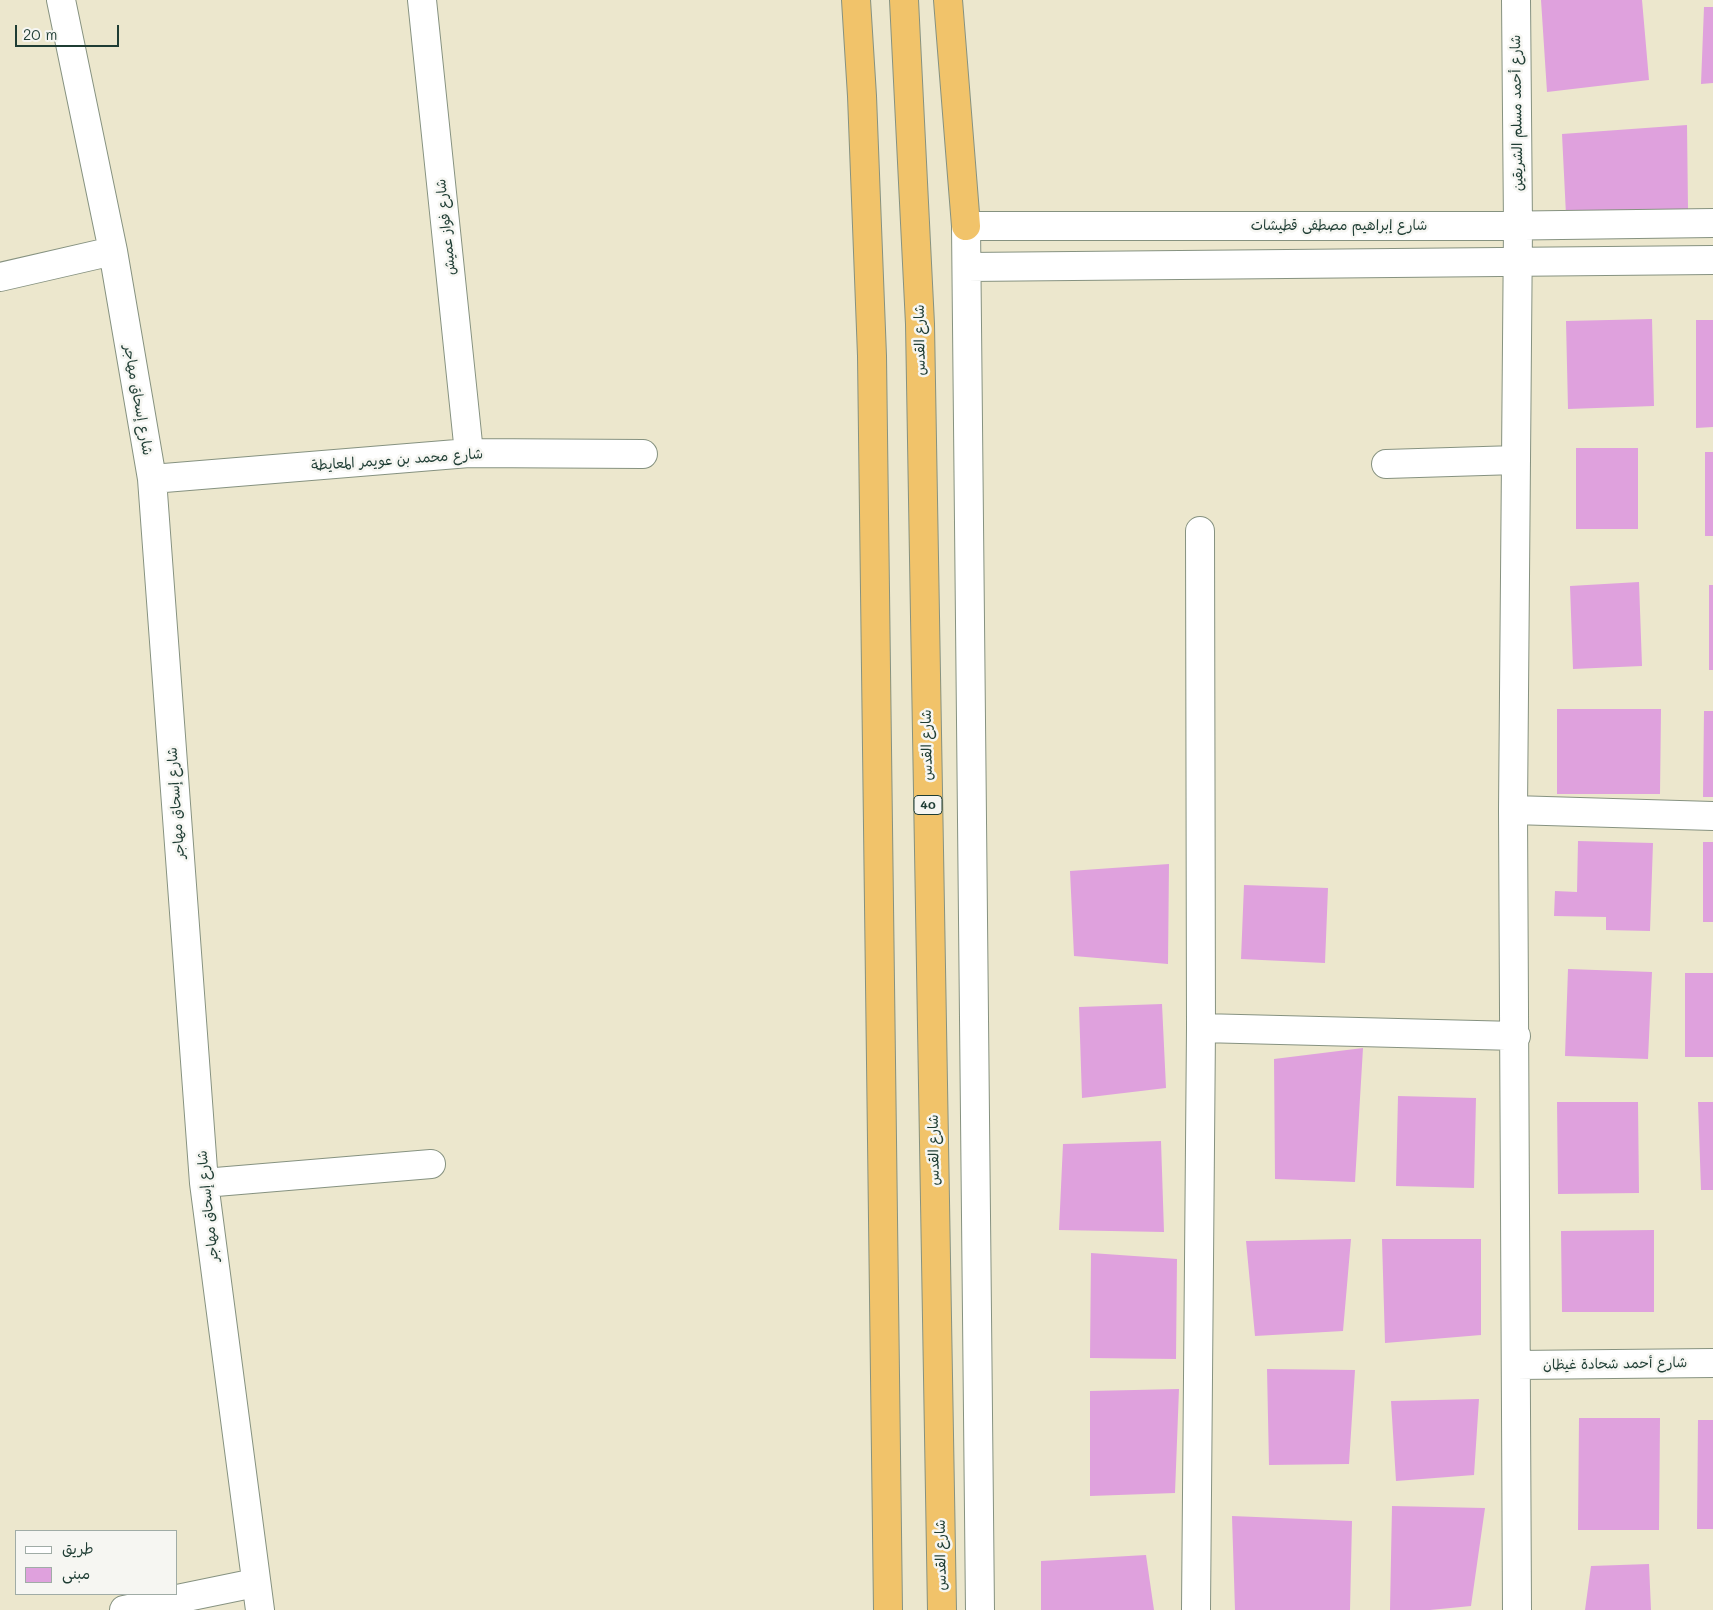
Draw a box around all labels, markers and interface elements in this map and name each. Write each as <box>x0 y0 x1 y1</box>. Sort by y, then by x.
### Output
scale bar <box>18 15 121 47</box>
text: 20 m <box>23 24 57 44</box>
street label: شارع أحمد مسلم الشريقين <box>1507 35 1527 191</box>
street label: شارع فواز عميش <box>433 178 459 276</box>
street label: شارع إبراهيم مصطفى قطيشات <box>1251 218 1427 234</box>
street label: شارع القدس <box>911 304 929 376</box>
street label: شارع إسحاق مهاجر <box>120 343 156 457</box>
street label: شارع محمد بن عويمر المعايطة <box>311 446 483 474</box>
street label: شارع القدس <box>918 709 936 781</box>
street label: شارع إسحاق مهاجر <box>164 747 188 859</box>
road number: 40 <box>914 796 942 814</box>
street label: شارع القدس <box>925 1114 943 1186</box>
street label: شارع إسحاق مهاجر <box>194 1149 222 1263</box>
street label: شارع أحمد شحادة غيظان <box>1543 1354 1687 1374</box>
street label: شارع القدس <box>932 1519 950 1591</box>
legend <box>15 1530 178 1595</box>
text: طريق <box>62 1538 94 1558</box>
text: مبنى <box>62 1563 90 1583</box>

